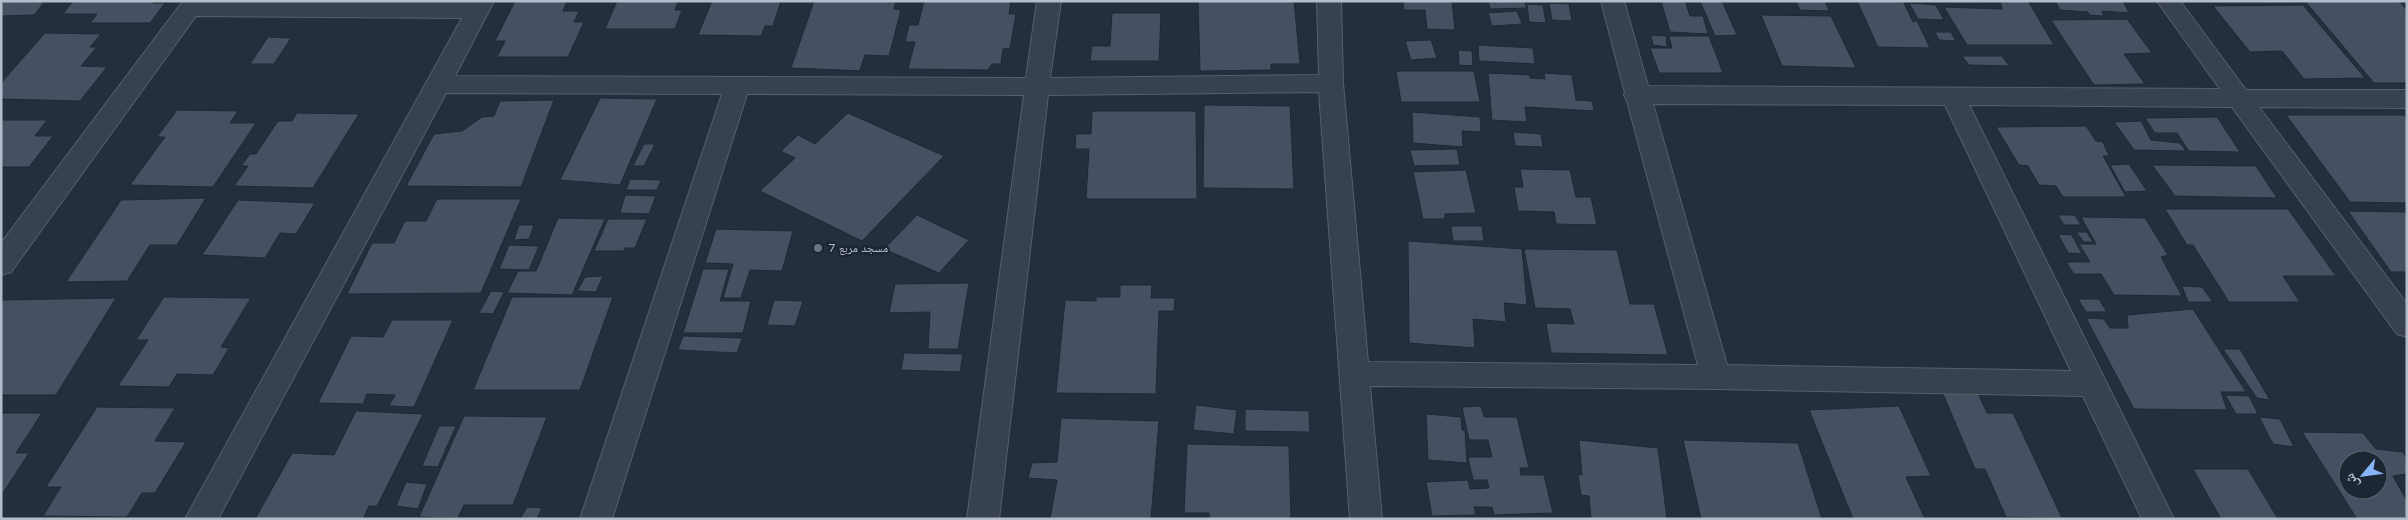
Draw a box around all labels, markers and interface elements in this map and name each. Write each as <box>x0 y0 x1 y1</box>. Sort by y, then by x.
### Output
place label: مسجد مربع 7 <box>828 241 888 255</box>
marker: مسجد مربع 7 <box>812 242 824 254</box>
north arrow <box>2338 450 2388 500</box>
text: ش <box>2341 470 2363 492</box>

